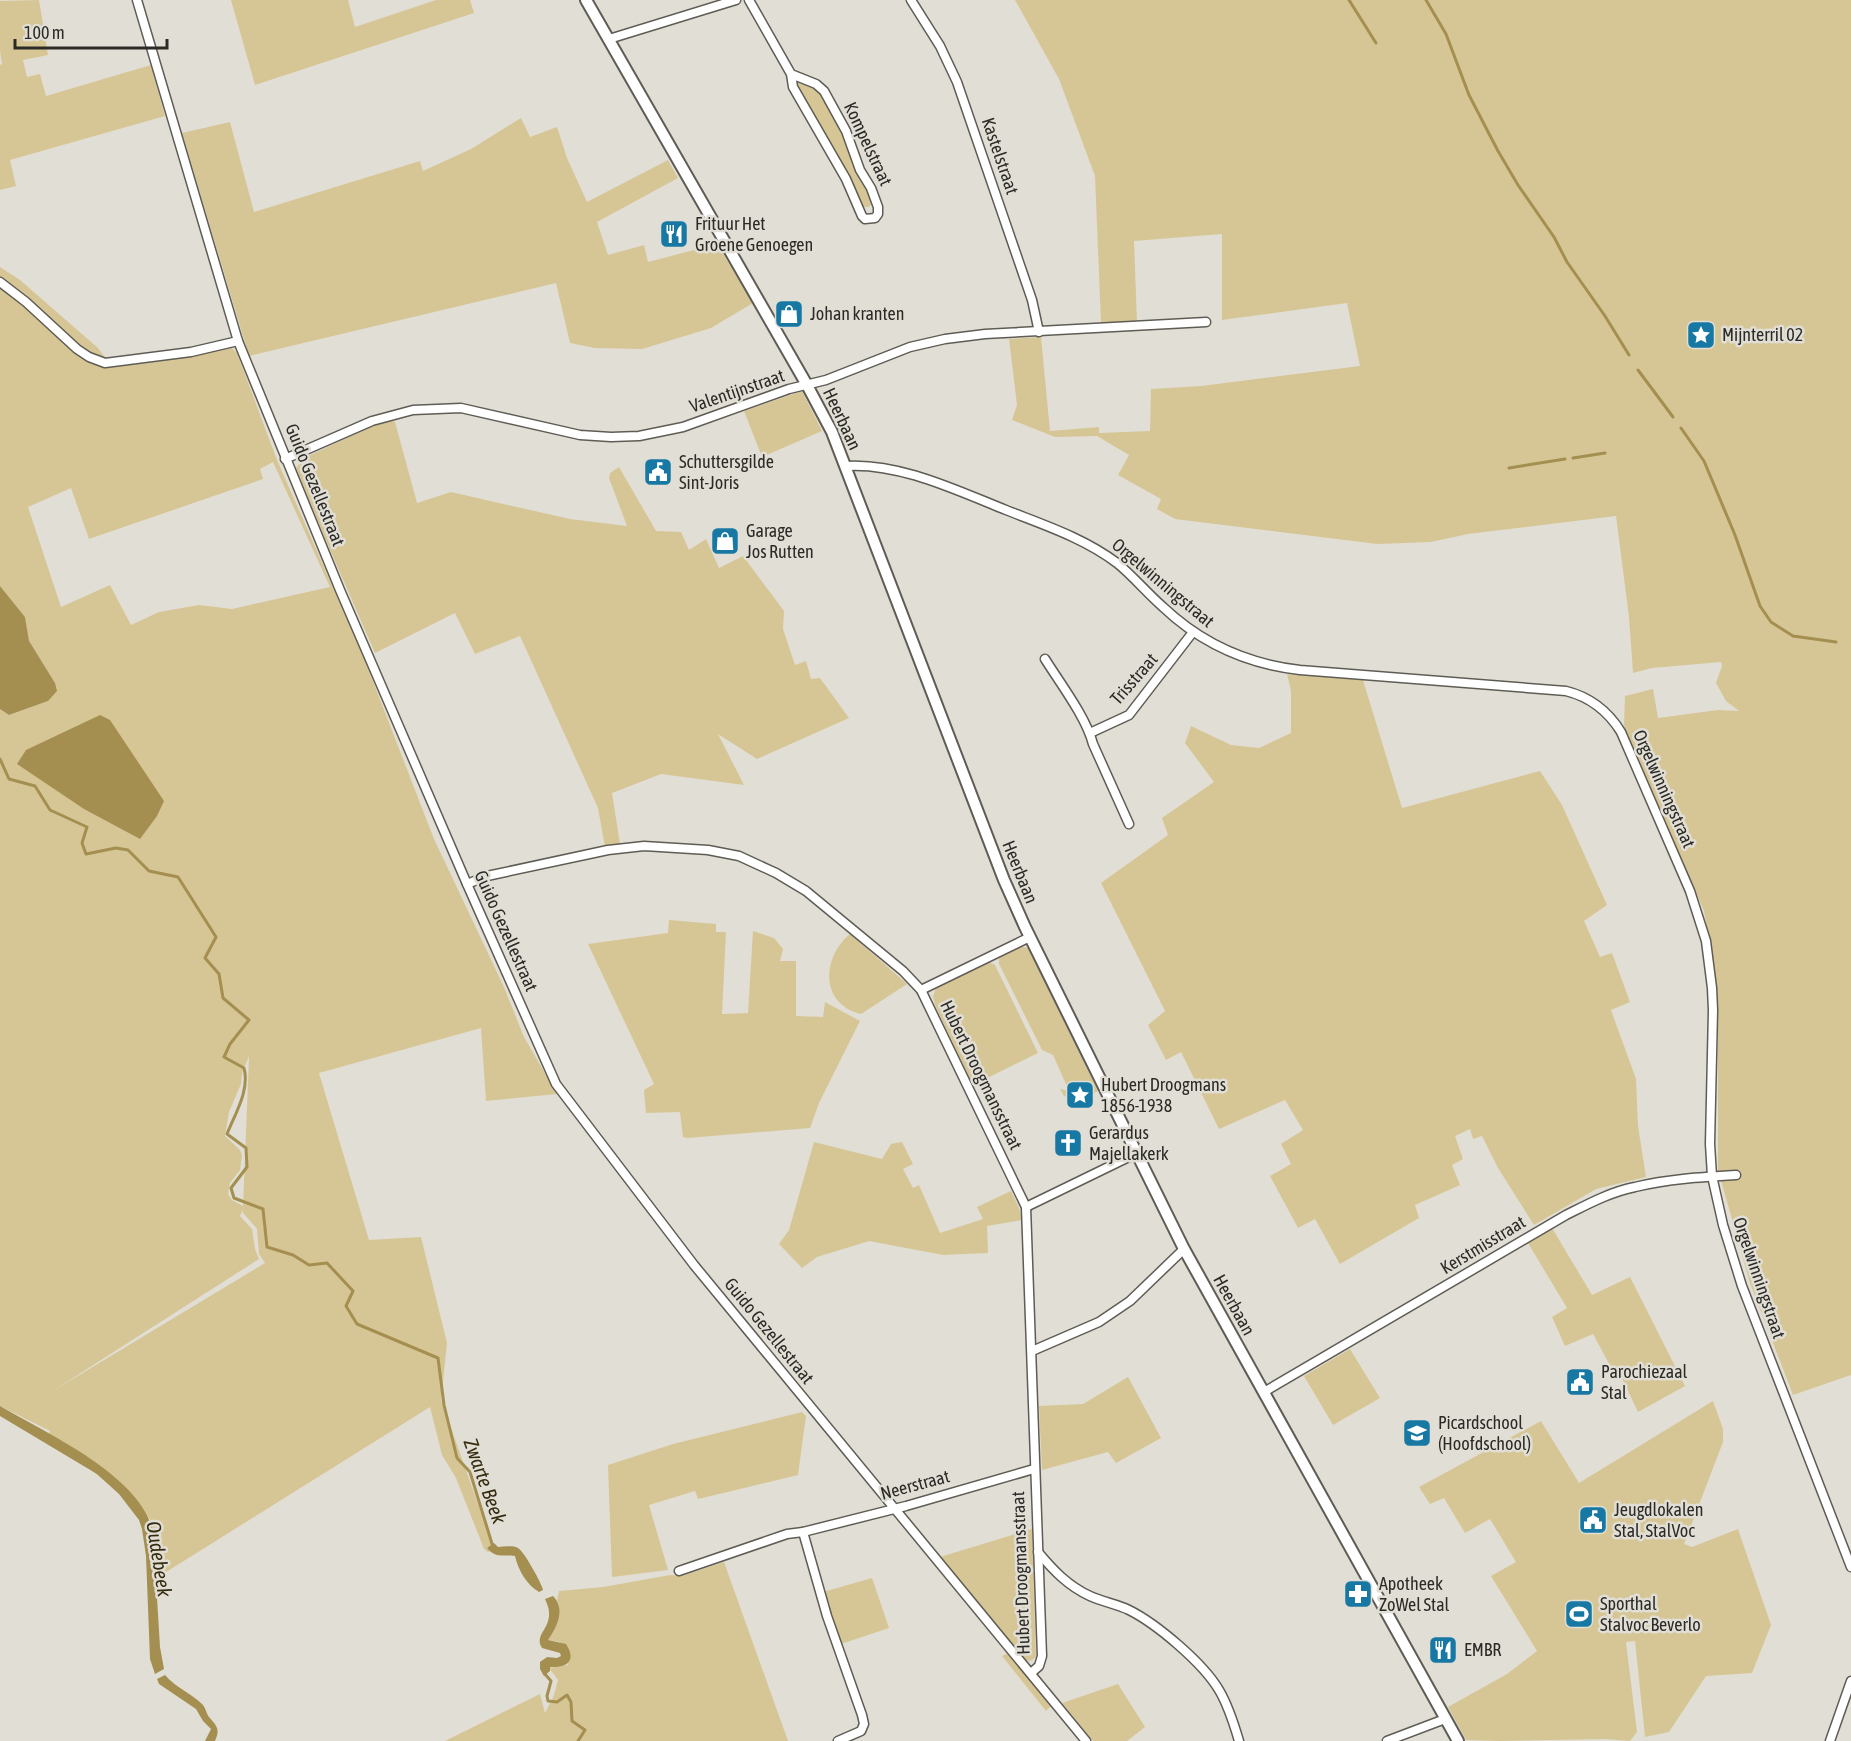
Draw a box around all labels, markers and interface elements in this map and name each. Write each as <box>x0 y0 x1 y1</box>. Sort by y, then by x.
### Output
scale bar <box>15 12 166 50</box>
text: 100 m <box>24 22 65 43</box>
street label: Kompelstraat <box>840 99 897 189</box>
street label: Kastelstraat <box>978 115 1023 197</box>
place label: Frituur Het Groene Genoegen <box>695 213 813 255</box>
restaurant icon: Frituur Het Groene Genoegen <box>658 218 690 250</box>
shop icon: Johan kranten <box>773 298 805 330</box>
place label: Johan kranten <box>810 303 904 324</box>
place icon: Mijnterril 02 <box>1685 319 1717 351</box>
place label: Mijnterril 02 <box>1722 324 1803 345</box>
street label: Valentijnstraat <box>687 365 787 417</box>
street label: Heerbaan <box>819 384 866 453</box>
street label: Guido Gezellestraat <box>281 421 350 549</box>
place label: Schuttersgilde Sint-Joris <box>679 451 774 493</box>
public building icon: Schuttersgilde Sint-Joris <box>642 456 674 488</box>
place label: Garage Jos Rutten <box>746 520 814 562</box>
shop icon: Garage Jos Rutten <box>709 525 741 557</box>
street label: Orgelwinningstraat <box>1108 534 1219 631</box>
street label: Trisstraat <box>1106 649 1162 709</box>
street label: Orgelwinningstraat <box>1629 727 1700 851</box>
street label: Heerbaan <box>998 837 1043 906</box>
street label: Guido Gezellestraat <box>470 867 542 994</box>
street label: Hubert Droogmansstraat <box>936 997 1027 1153</box>
place label: Hubert Droogmans 1856-1938 <box>1101 1074 1226 1116</box>
place icon: Hubert Droogmans 1856-1938 <box>1064 1079 1096 1111</box>
place label: Gerardus Majellakerk <box>1089 1122 1169 1164</box>
church icon: Gerardus Majellakerk <box>1052 1127 1084 1159</box>
street label: Kerstmisstraat <box>1436 1211 1529 1278</box>
street label: Orgelwinningstraat <box>1729 1214 1790 1341</box>
street label: Heerbaan <box>1209 1271 1260 1339</box>
street label: Guido Gezellestraat <box>720 1274 818 1388</box>
place label: Parochiezaal Stal <box>1601 1361 1688 1403</box>
public building icon: Parochiezaal Stal <box>1564 1366 1596 1398</box>
place label: Picardschool (Hoofdschool) <box>1438 1412 1531 1454</box>
school or university icon: Picardschool (Hoofdschool) <box>1401 1417 1433 1449</box>
water label: Zwarte Beek <box>459 1435 512 1527</box>
street label: Neerstraat <box>878 1465 952 1504</box>
street label: Hubert Droogmansstraat <box>1007 1491 1034 1655</box>
place label: Jeugdlokalen Stal, StalVoc <box>1614 1499 1703 1541</box>
public building icon: Jeugdlokalen Stal, StalVoc <box>1577 1504 1609 1536</box>
water label: Oudebeek <box>142 1520 177 1598</box>
place label: Apotheek ZoWel Stal <box>1379 1573 1450 1615</box>
pharmacy icon: Apotheek ZoWel Stal <box>1342 1578 1374 1610</box>
place label: Sporthal Stalvoc Beverlo <box>1600 1593 1701 1635</box>
sports icon: Sporthal Stalvoc Beverlo <box>1563 1598 1595 1630</box>
restaurant icon: EMBR <box>1427 1634 1459 1666</box>
place label: EMBR <box>1464 1639 1501 1660</box>

